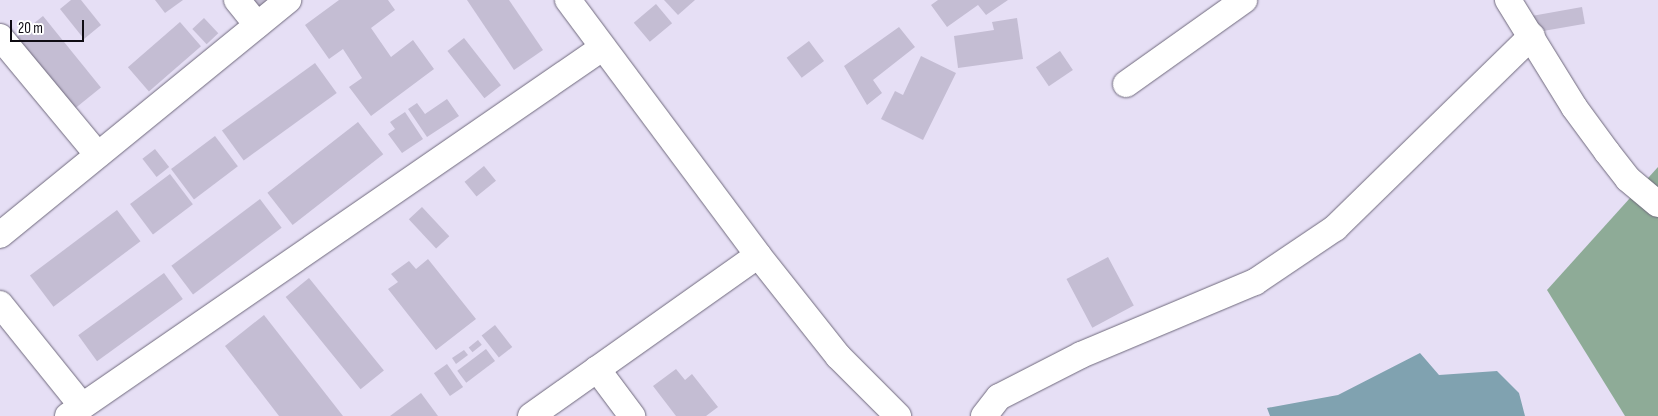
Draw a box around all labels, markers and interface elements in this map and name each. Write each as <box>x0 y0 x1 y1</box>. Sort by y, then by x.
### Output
scale bar <box>12 10 86 42</box>
text: 20 m <box>18 19 43 38</box>

